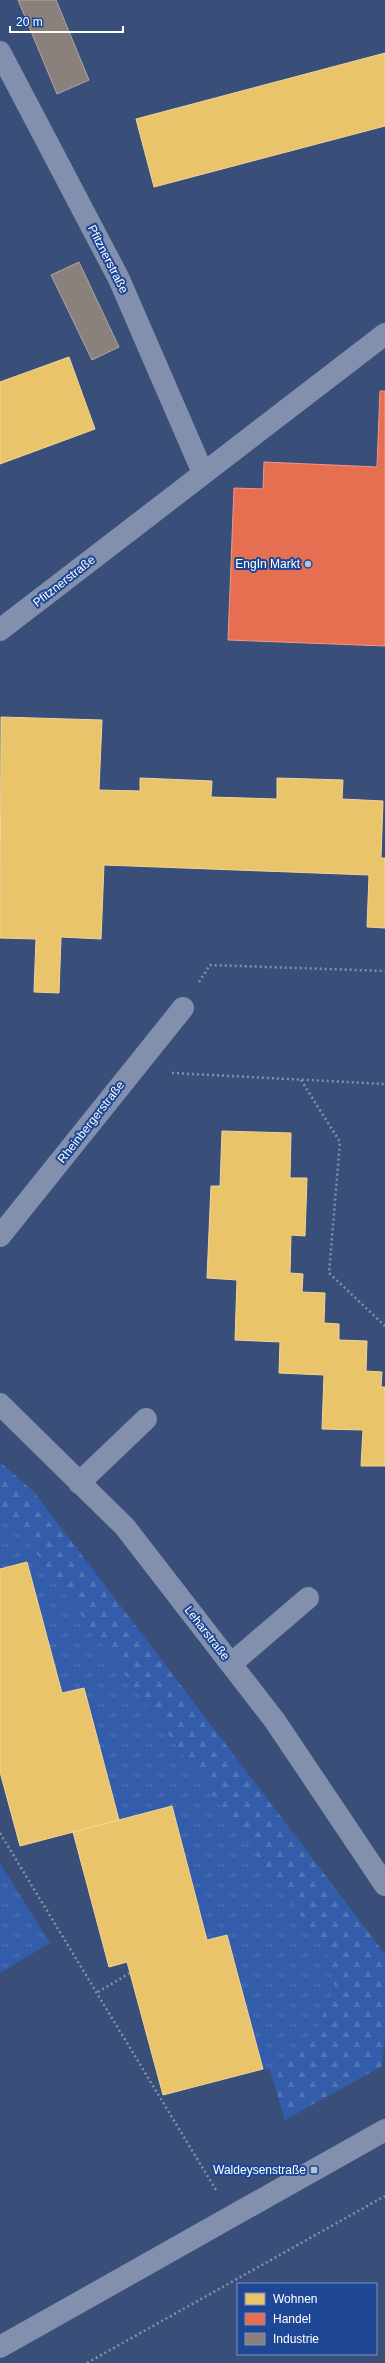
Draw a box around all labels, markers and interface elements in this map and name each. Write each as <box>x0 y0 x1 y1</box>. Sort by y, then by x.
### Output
scale bar <box>10 8 123 34</box>
text: 20 m <box>16 15 43 29</box>
street label: Pfitznerstraße <box>85 223 131 296</box>
street label: Pfitznerstraße <box>30 552 98 610</box>
place label: EngIn Markt <box>235 557 301 571</box>
marker: EngIn Markt <box>303 559 313 569</box>
street label: Rheinbergerstraße <box>55 1078 128 1166</box>
street label: Leharstraße <box>182 1603 233 1663</box>
place label: Waldeysenstraße <box>213 2163 306 2177</box>
marker: Waldeysenstraße <box>309 2165 319 2175</box>
legend <box>237 2283 377 2355</box>
text: Wohnen <box>273 2292 317 2306</box>
text: Handel <box>273 2312 311 2326</box>
text: Industrie <box>273 2332 319 2346</box>

